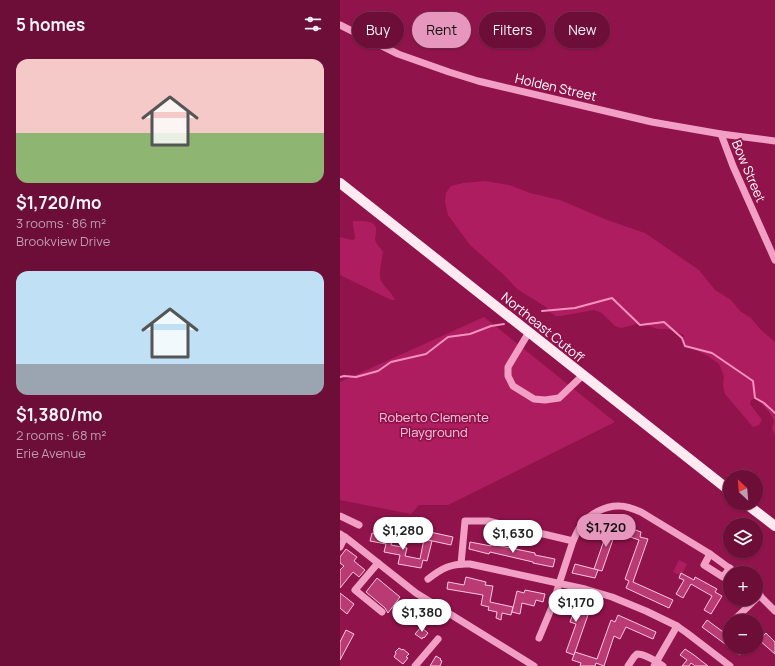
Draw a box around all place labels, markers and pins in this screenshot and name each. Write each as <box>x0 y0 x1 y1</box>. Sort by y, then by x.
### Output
pin: $1,720 <box>573 514 639 548</box>
pin: $1,280 <box>370 517 436 551</box>
pin: $1,630 <box>480 520 546 554</box>
pin: $1,170 <box>543 589 609 623</box>
pin: $1,380 <box>389 599 455 633</box>

